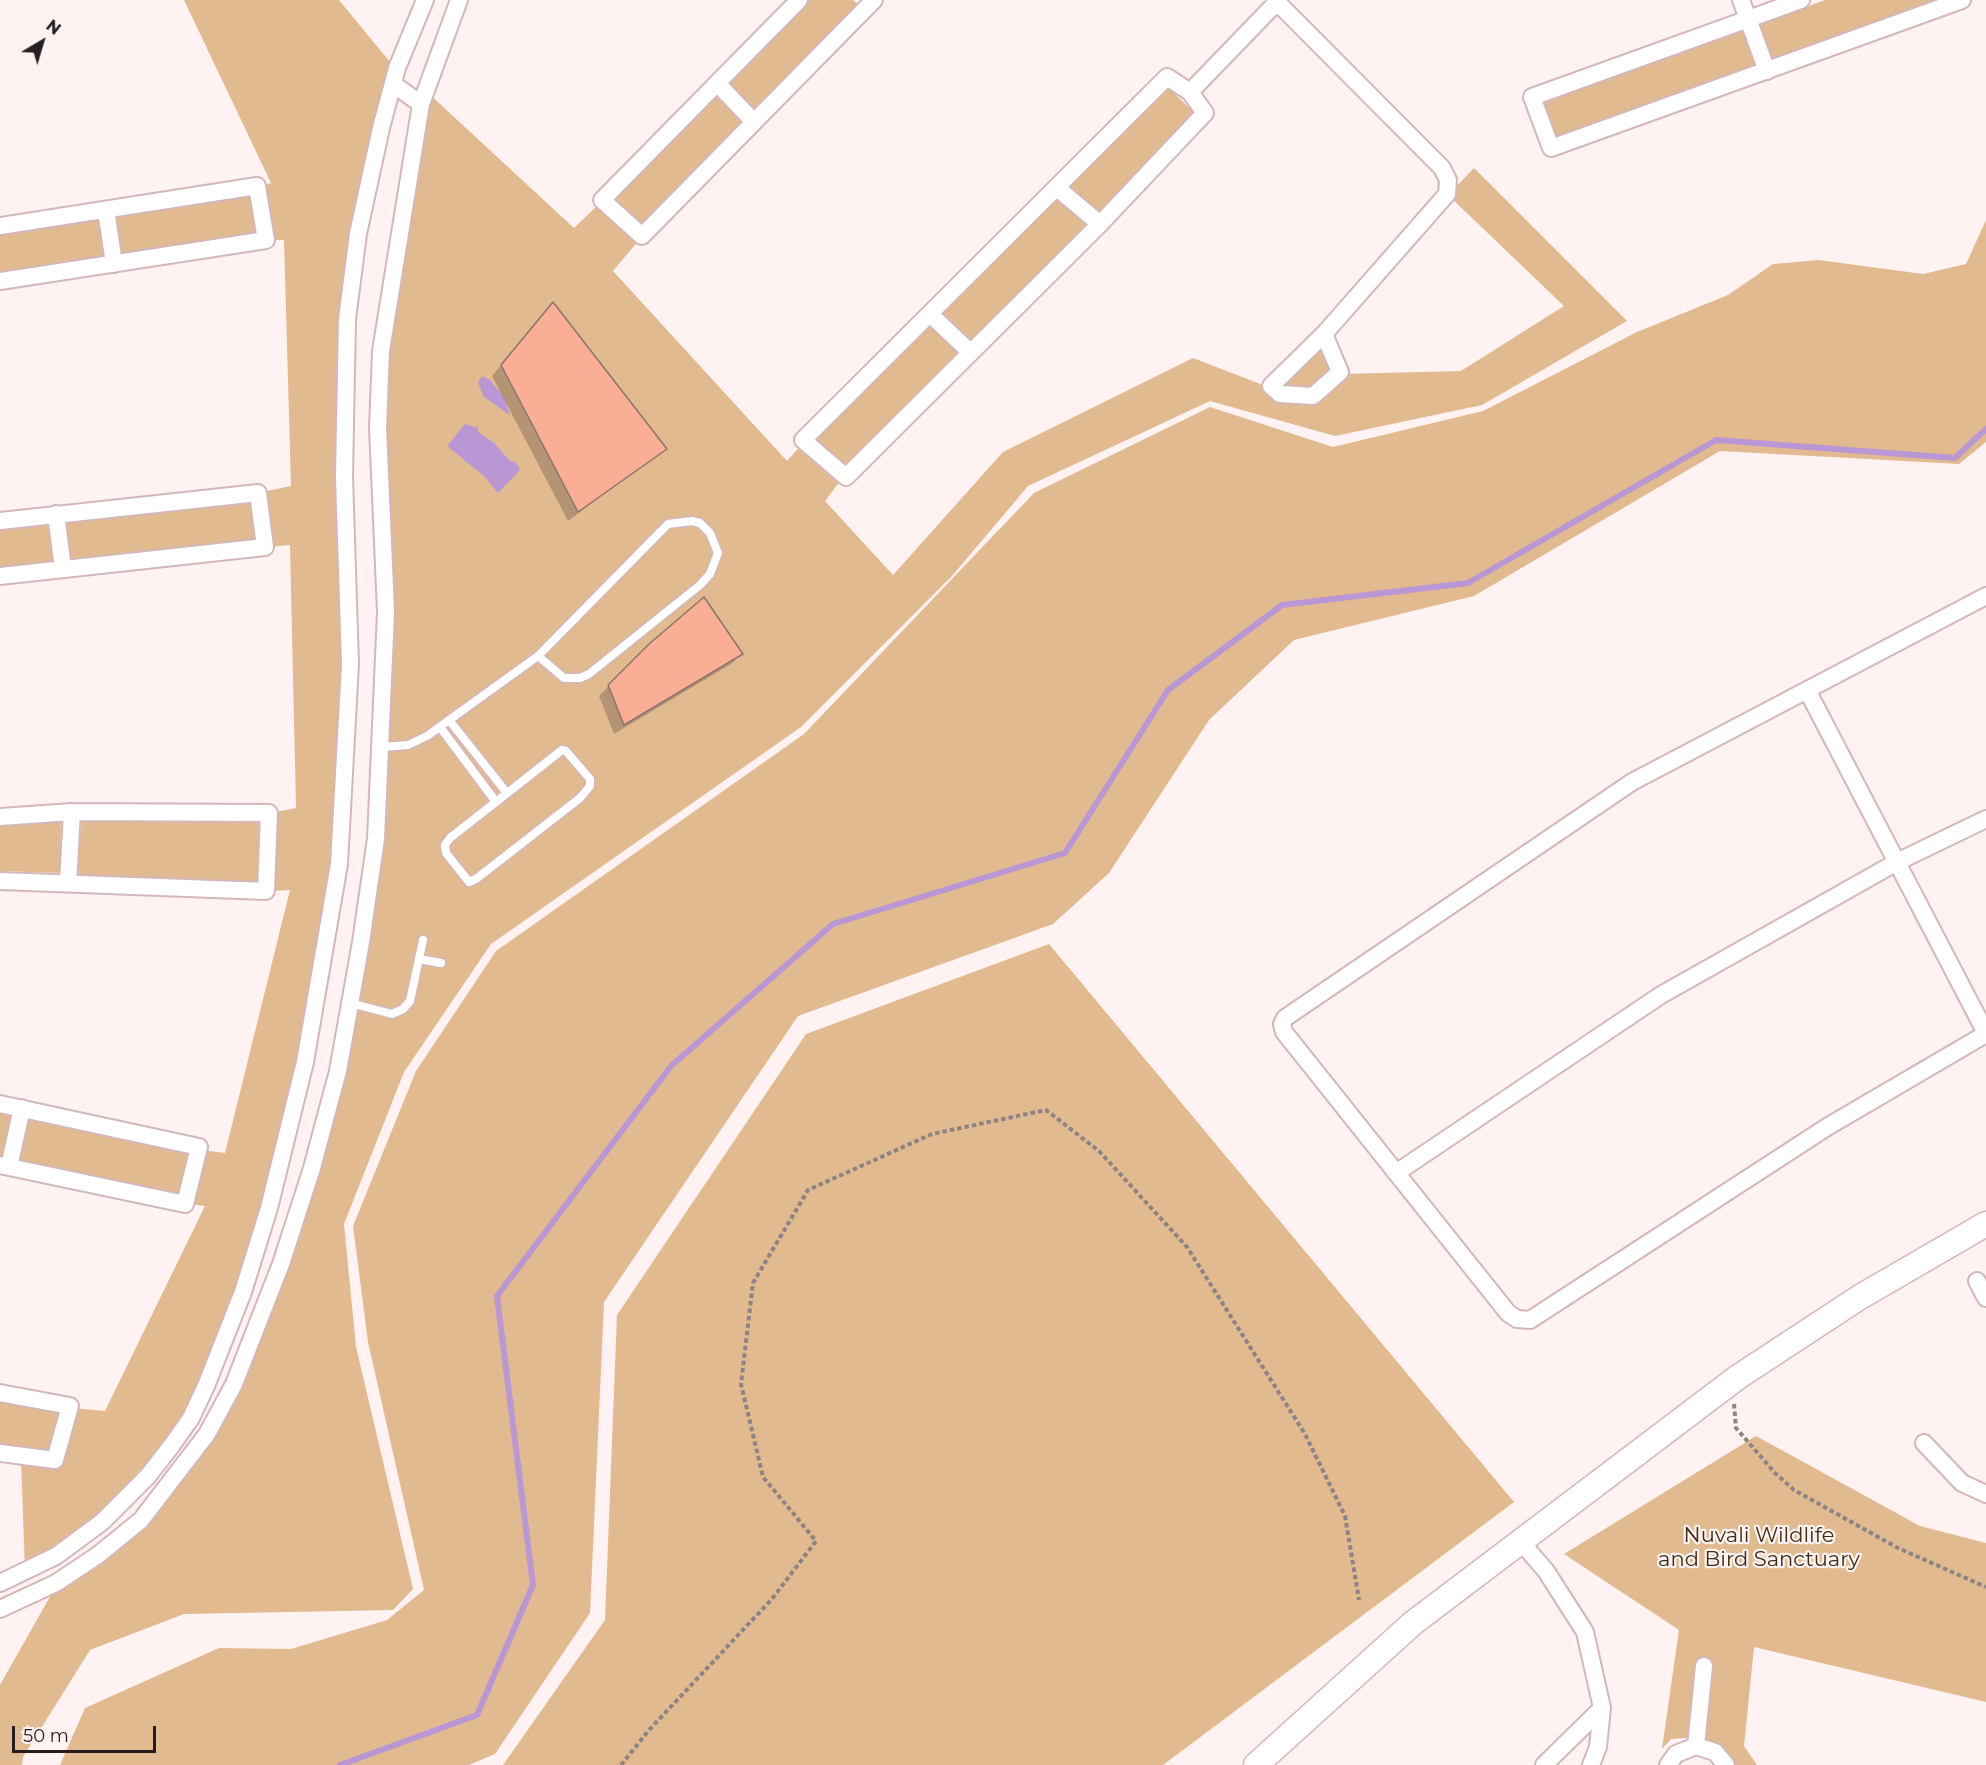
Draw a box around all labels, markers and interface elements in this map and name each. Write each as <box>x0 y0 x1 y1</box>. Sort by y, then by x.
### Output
north arrow <box>12 12 72 72</box>
text: N <box>42 16 64 39</box>
park label: Nuvali Wildlife and Bird Sanctuary <box>1658 1523 1860 1573</box>
scale bar <box>15 1714 159 1752</box>
text: 50 m <box>23 1725 69 1747</box>

